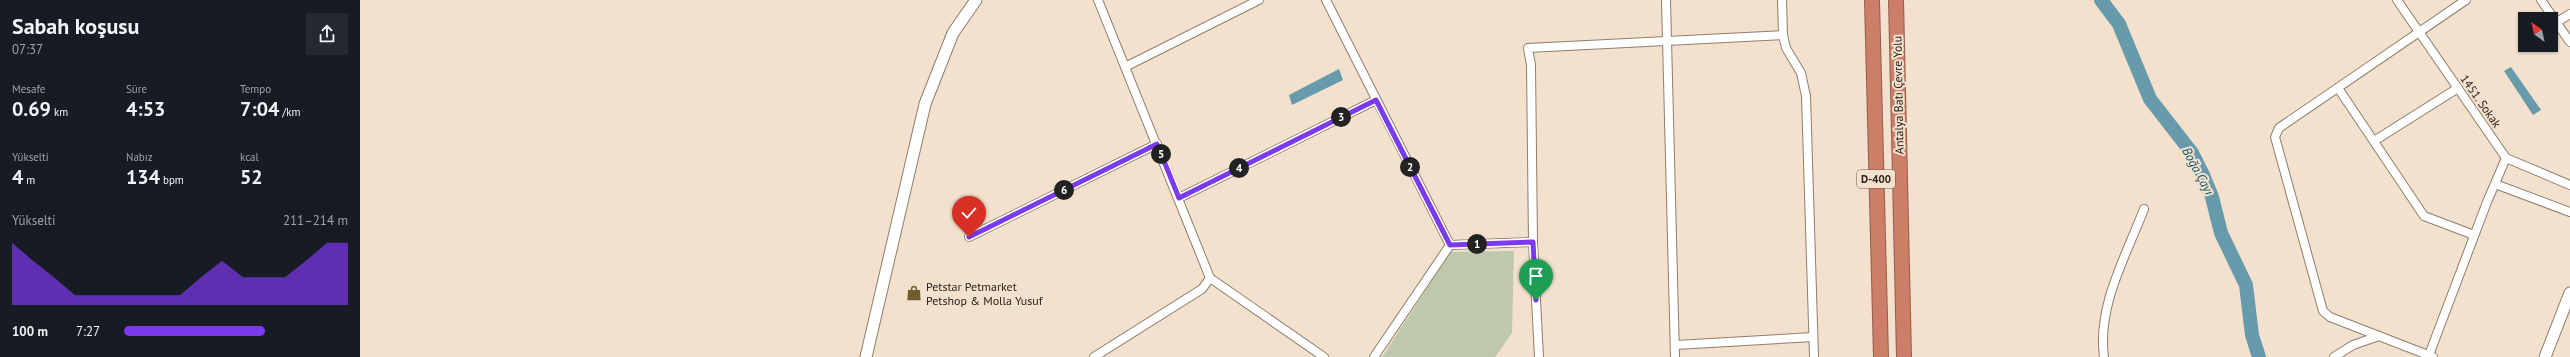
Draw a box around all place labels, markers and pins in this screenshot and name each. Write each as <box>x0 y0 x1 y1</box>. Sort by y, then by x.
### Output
pin: 3 <box>1331 107 1351 127</box>
pin: 5 <box>1151 144 1171 164</box>
pin: 2 <box>1400 157 1420 177</box>
pin: 4 <box>1229 158 1249 178</box>
pin: 6 <box>1054 180 1074 200</box>
pin <box>952 196 986 237</box>
pin: 1 <box>1467 234 1487 254</box>
pin <box>1519 259 1553 300</box>
place label: Petstar Petmarket Petshop & Molla Yusuf <box>926 279 1044 308</box>
shop icon: Petstar Petmarket Petshop & Molla Yusuf <box>905 284 923 302</box>

